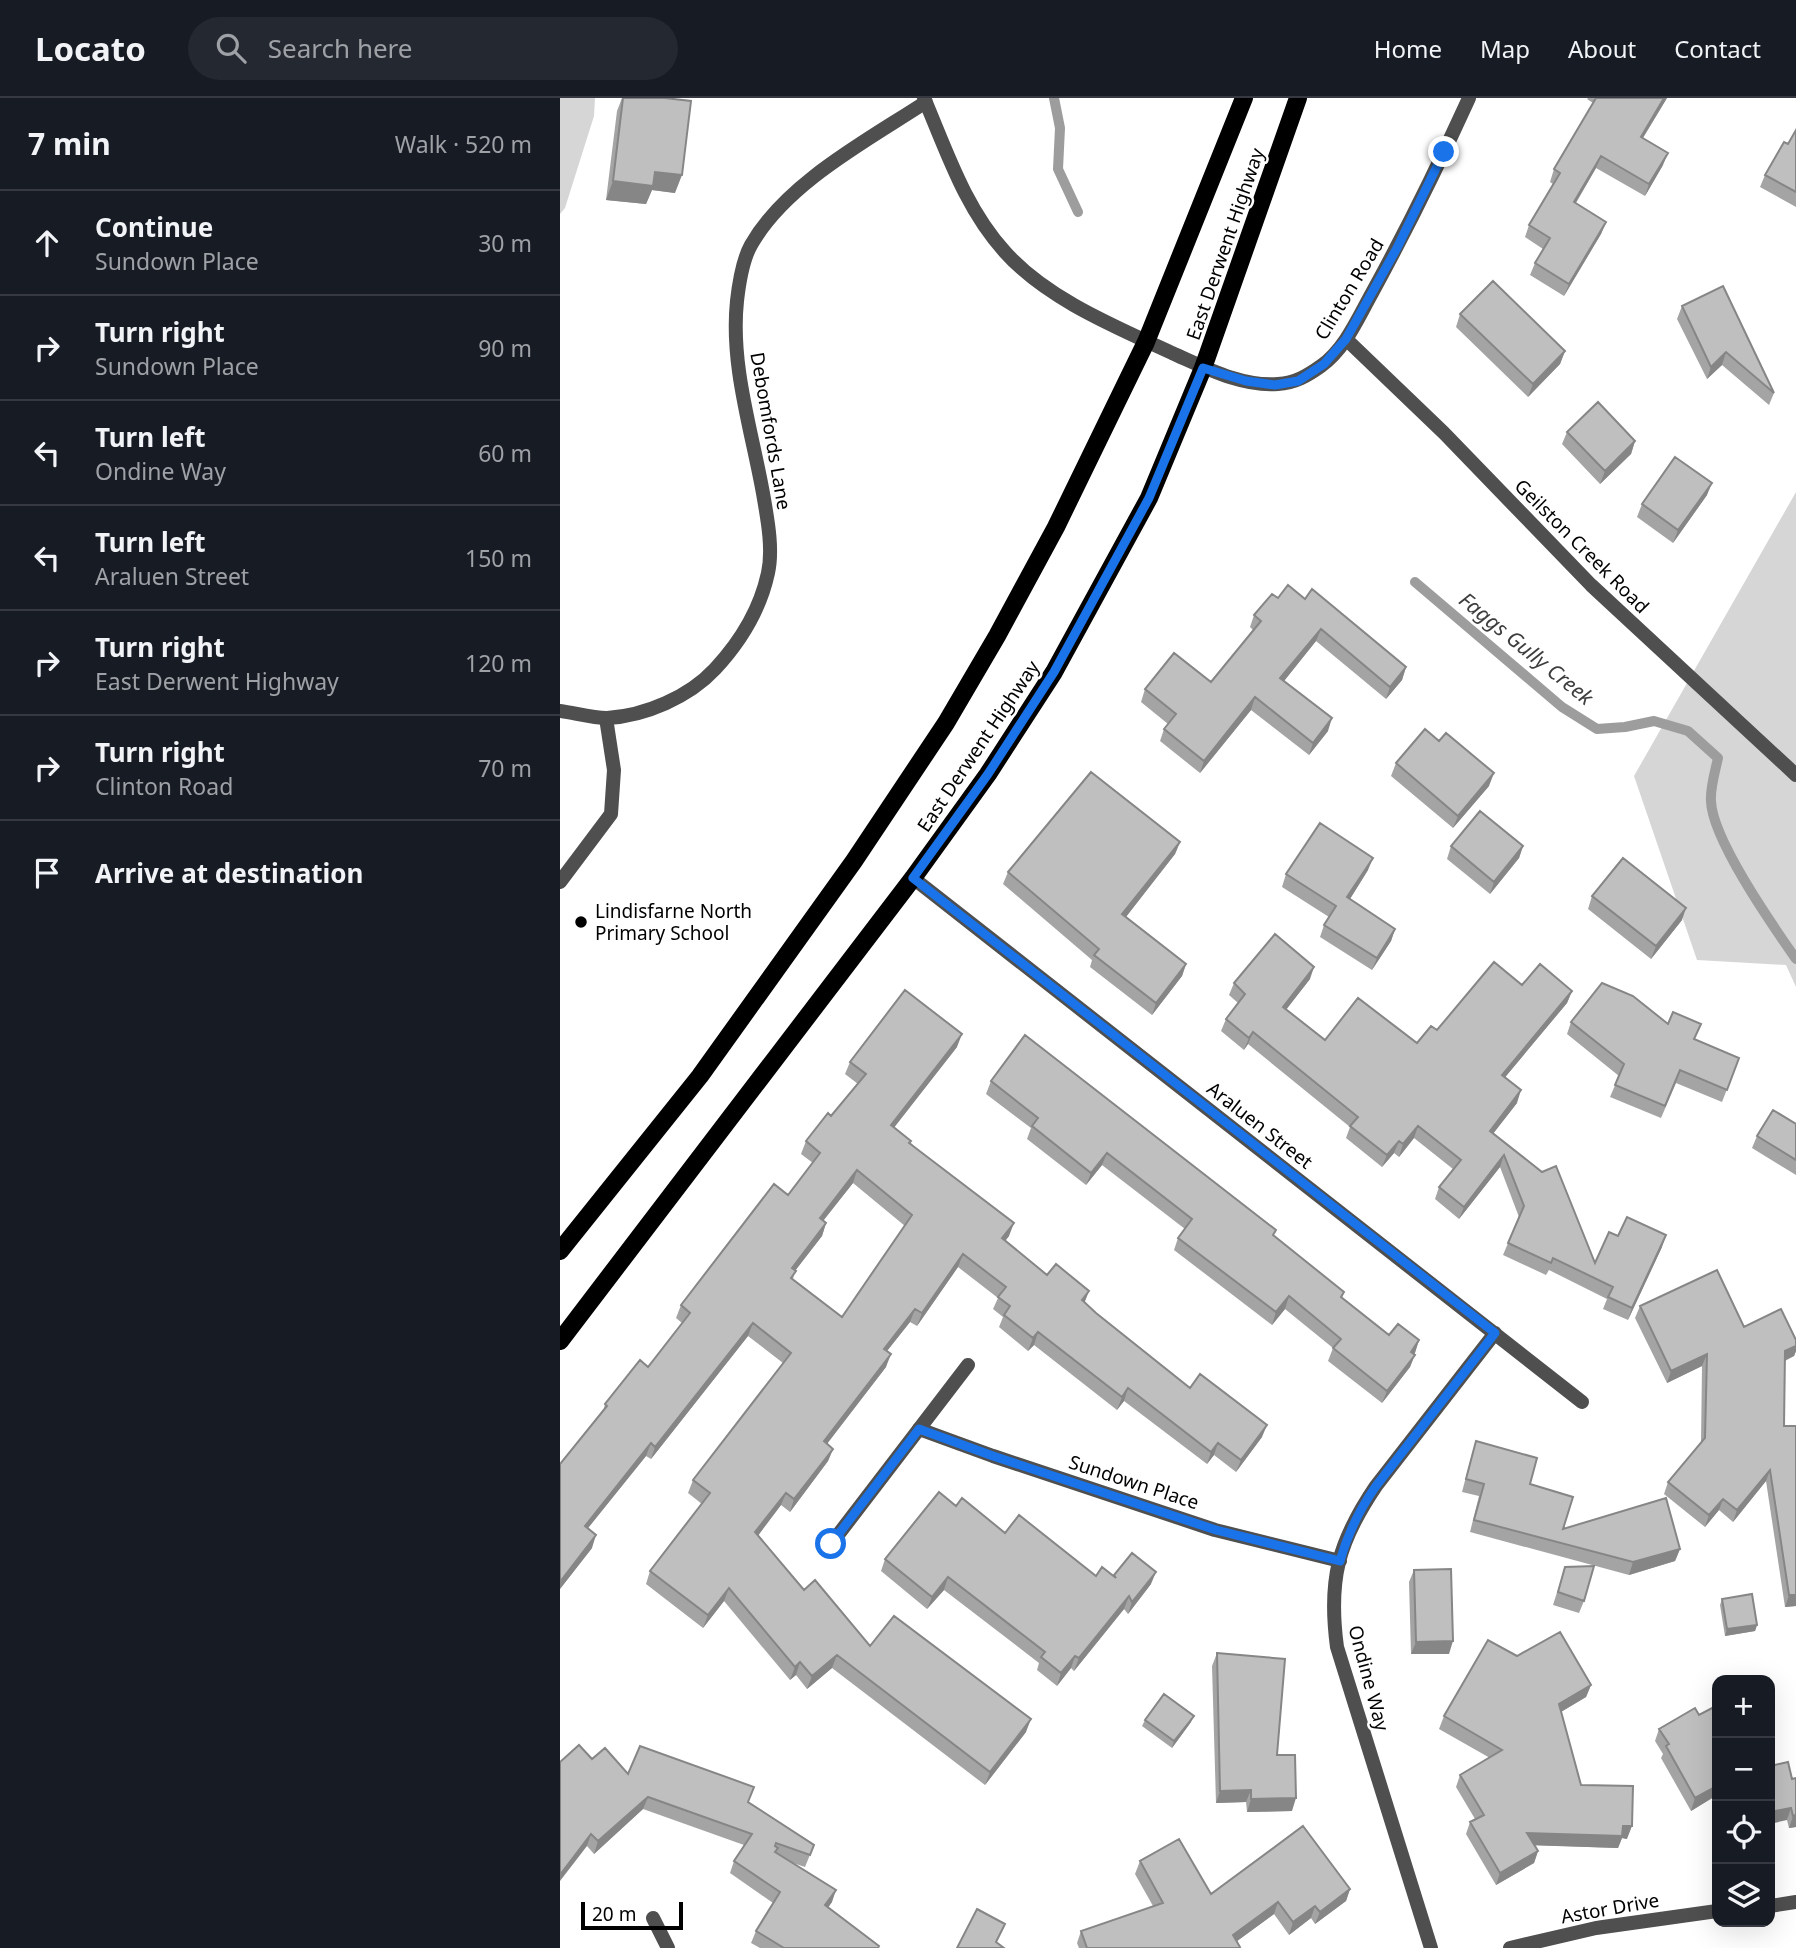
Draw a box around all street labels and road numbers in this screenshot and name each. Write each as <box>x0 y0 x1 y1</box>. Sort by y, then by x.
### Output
street label: East Derwent Highway <box>1180 144 1270 343</box>
street label: Clinton Road <box>1308 233 1390 345</box>
street label: Debomfords Lane <box>744 350 798 512</box>
street label: Geilston Creek Road <box>1509 473 1655 619</box>
street label: East Derwent Highway <box>911 655 1045 837</box>
street label: Araluen Street <box>1202 1076 1318 1175</box>
street label: Sundown Place <box>1066 1449 1202 1515</box>
street label: Ondine Way <box>1342 1622 1396 1734</box>
street label: Astor Drive <box>1559 1887 1661 1929</box>

